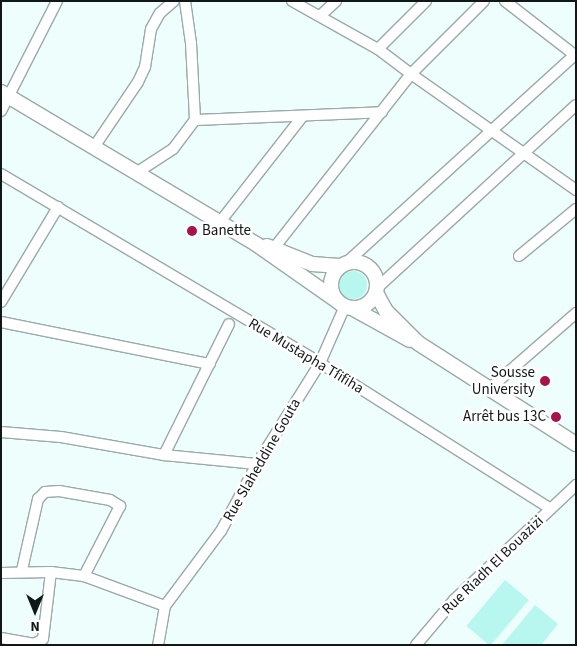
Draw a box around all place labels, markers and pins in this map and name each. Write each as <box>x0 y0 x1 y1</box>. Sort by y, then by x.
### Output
place label: Banette <box>202 222 251 240</box>
marker: Banette <box>186 225 198 237</box>
place label: Sousse University <box>472 363 535 398</box>
marker: Sousse University <box>539 375 551 387</box>
place label: Arrêt bus 13C <box>463 408 546 426</box>
marker: Arrêt bus 13C <box>550 411 562 423</box>

